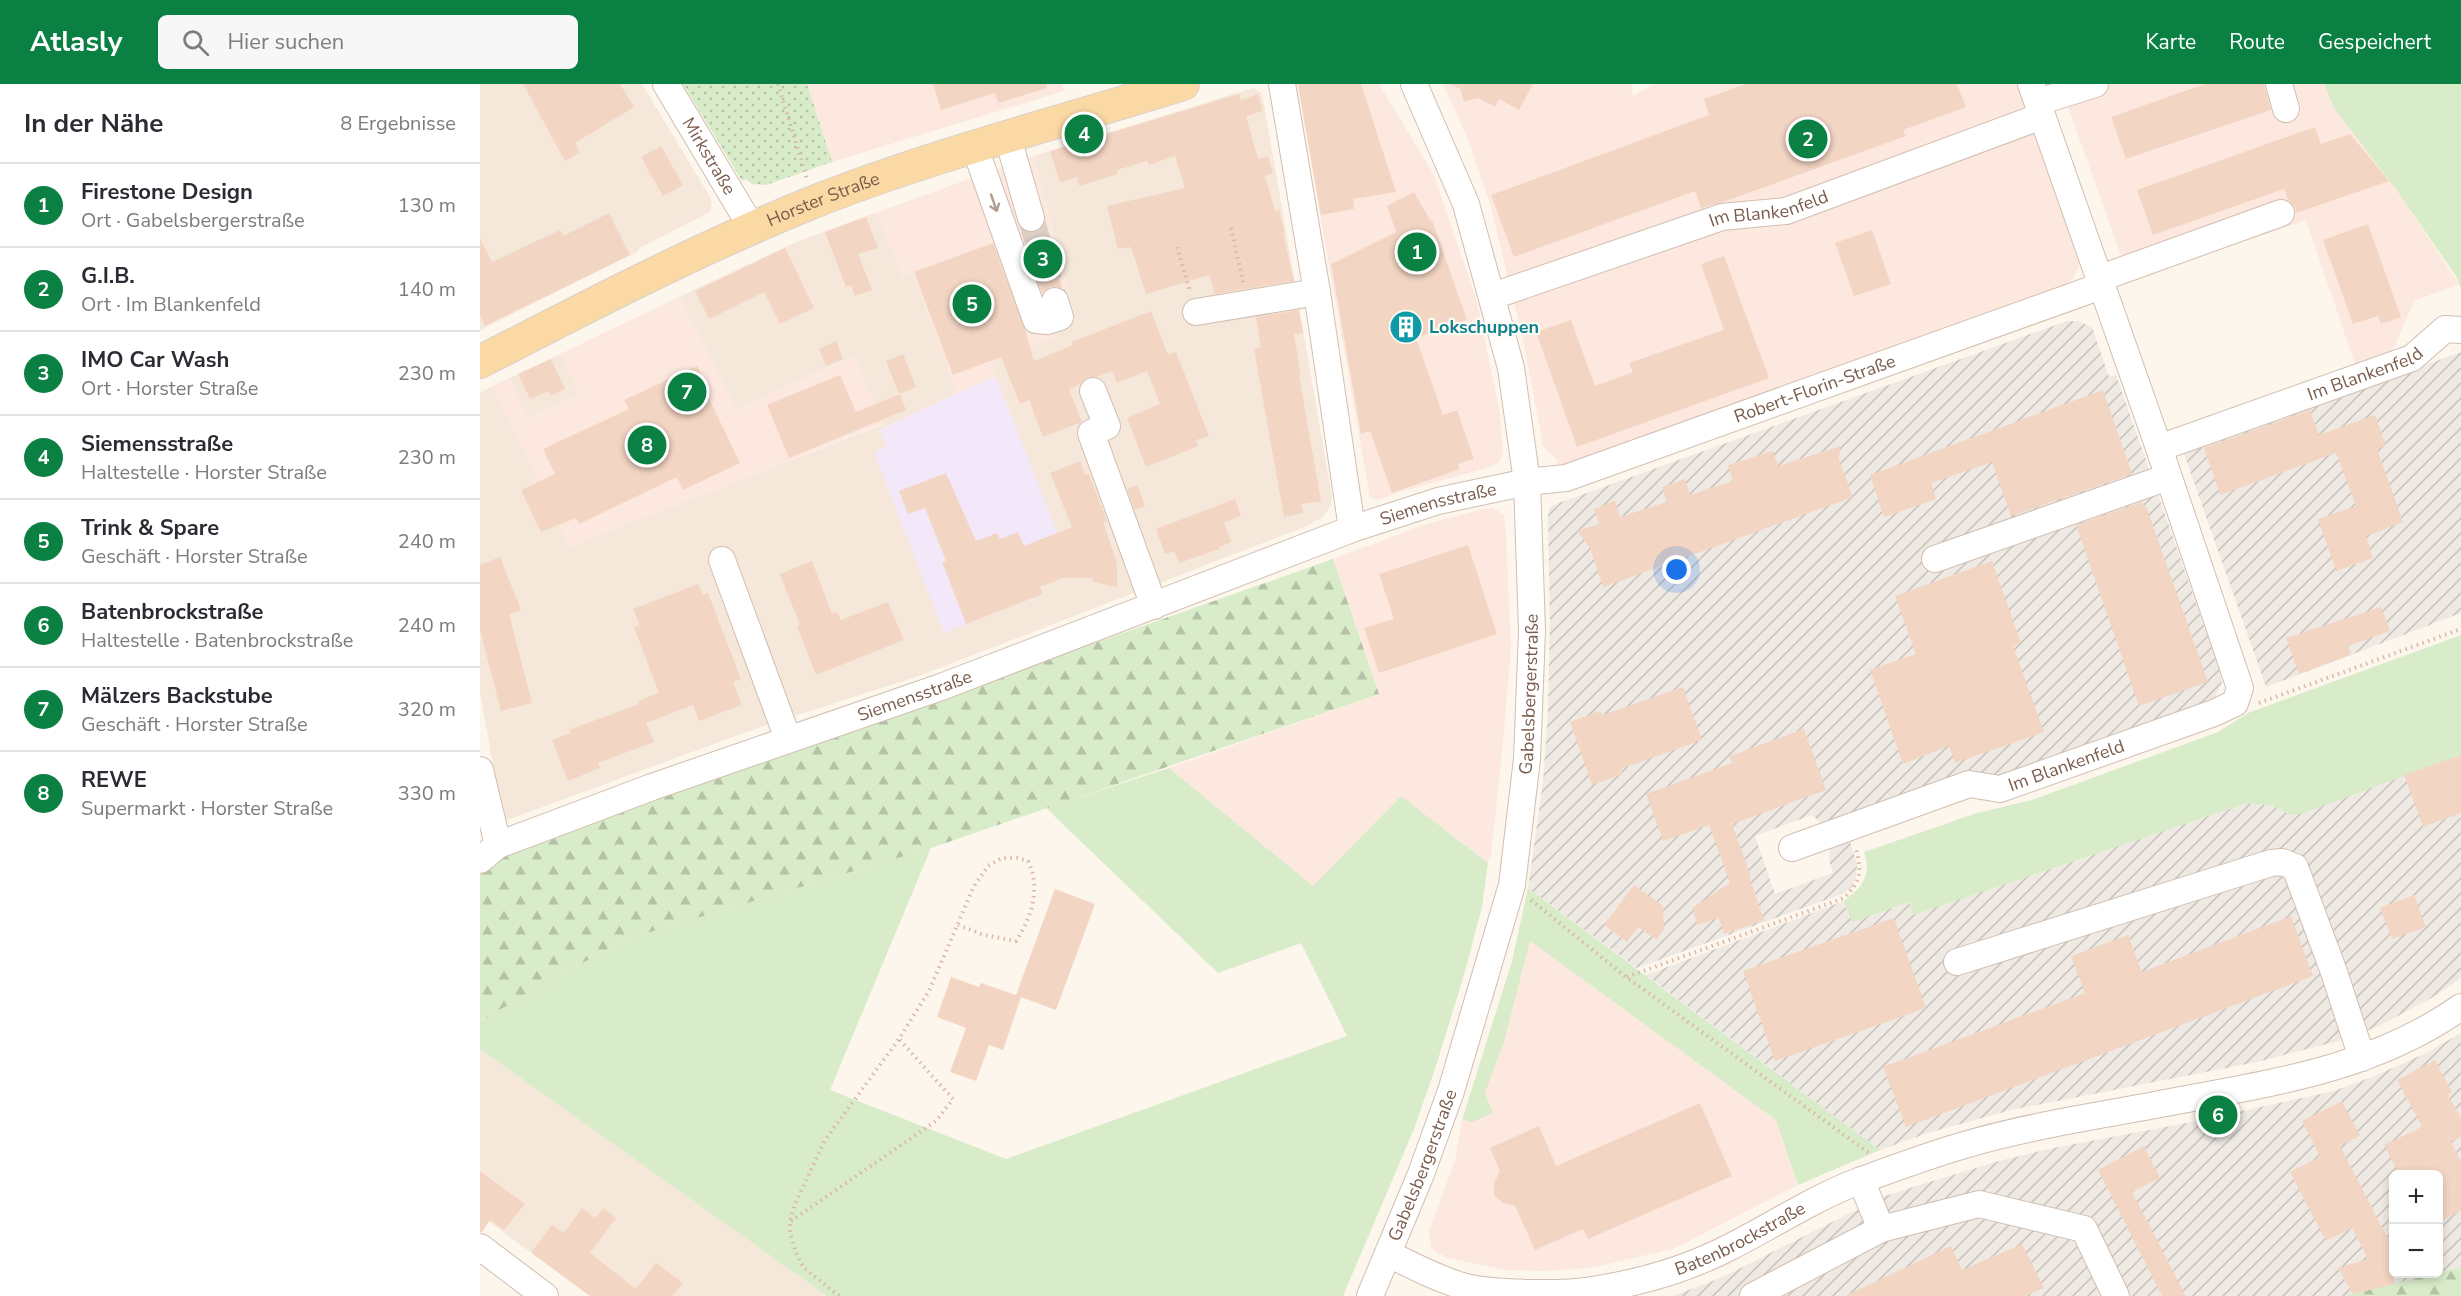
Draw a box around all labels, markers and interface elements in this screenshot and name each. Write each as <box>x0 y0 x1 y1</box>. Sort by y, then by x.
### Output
search box <box>158 15 578 69</box>
text: Atlasly <box>30 23 122 61</box>
icon: search <box>179 26 212 59</box>
text: Hier suchen <box>227 27 344 57</box>
text: Karte <box>2146 28 2196 56</box>
text: Route <box>2229 28 2285 56</box>
text: Gespeichert <box>2318 28 2431 56</box>
text: In der Nähe <box>24 106 163 141</box>
text: 8 Ergebnisse <box>340 110 456 137</box>
pin: 4 <box>1064 112 1104 156</box>
street label: Mirkstraße <box>677 113 742 199</box>
pin: 2 <box>1788 116 1828 162</box>
street label: Horster Straße <box>763 166 883 232</box>
text: Firestone Design <box>81 177 253 207</box>
street label: Im Blankenfeld <box>1706 184 1832 233</box>
text: 1 <box>38 192 50 219</box>
text: 130 m <box>398 192 456 219</box>
one-way arrow <box>990 193 1001 212</box>
text: Ort · Gabelsbergerstraße <box>81 207 305 234</box>
pin: 1 <box>1398 230 1436 274</box>
pin: 3 <box>1024 236 1062 282</box>
text: G.I.B. <box>81 261 135 291</box>
text: 2 <box>38 276 50 303</box>
text: 140 m <box>398 276 456 303</box>
pin: 5 <box>952 282 992 326</box>
text: Ort · Im Blankenfeld <box>81 291 261 318</box>
building icon: Lokschuppen <box>1388 309 1424 345</box>
place label: Lokschuppen <box>1429 315 1539 339</box>
street label: Im Blankenfeld <box>2304 342 2428 406</box>
text: IMO Car Wash <box>81 345 229 375</box>
street label: Robert-Florin-Straße <box>1731 349 1899 429</box>
text: 3 <box>38 360 50 387</box>
text: 230 m <box>398 360 456 387</box>
pin: 7 <box>668 370 706 414</box>
text: Ort · Horster Straße <box>81 375 259 402</box>
pin: 8 <box>628 422 666 468</box>
text: Siemensstraße <box>81 429 233 459</box>
text: 4 <box>38 444 50 471</box>
text: 230 m <box>398 444 456 471</box>
text: Haltestelle · Horster Straße <box>81 459 327 486</box>
street label: Siemensstraße <box>1377 477 1499 531</box>
text: Trink & Spare <box>81 513 219 543</box>
text: 5 <box>38 528 50 555</box>
text: 240 m <box>398 528 456 555</box>
text: Geschäft · Horster Straße <box>81 543 308 570</box>
your location <box>1662 555 1691 584</box>
text: Batenbrockstraße <box>81 597 264 627</box>
text: 6 <box>38 612 50 639</box>
text: 240 m <box>398 612 456 639</box>
street label: Gabelsbergerstraße <box>1513 613 1544 776</box>
text: Haltestelle · Batenbrockstraße <box>81 627 353 654</box>
street label: Siemensstraße <box>854 664 975 727</box>
text: Mälzers Backstube <box>81 681 273 711</box>
text: 7 <box>38 696 50 723</box>
text: 320 m <box>398 696 456 723</box>
text: Geschäft · Horster Straße <box>81 711 308 738</box>
street label: Im Blankenfeld <box>2005 734 2128 797</box>
text: REWE <box>81 765 147 795</box>
text: 8 <box>38 780 50 807</box>
text: 330 m <box>398 780 456 807</box>
text: Supermarkt · Horster Straße <box>81 795 333 822</box>
street label: Gabelsbergerstraße <box>1382 1086 1463 1245</box>
pin: 6 <box>2198 1092 2238 1138</box>
map controls <box>2389 1170 2443 1278</box>
button: + <box>2389 1170 2443 1224</box>
street label: Batenbrockstraße <box>1672 1196 1810 1281</box>
button: − <box>2389 1224 2443 1278</box>

